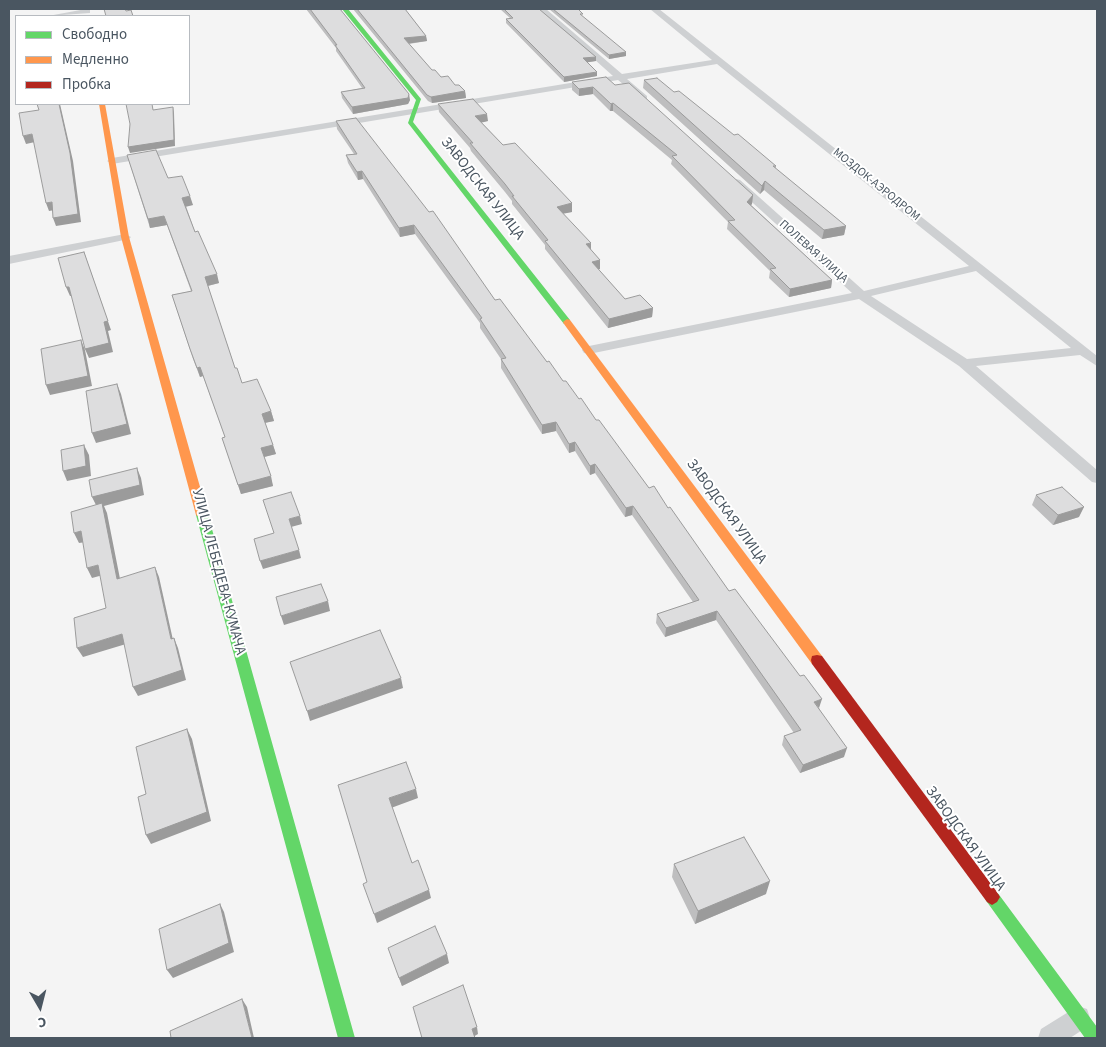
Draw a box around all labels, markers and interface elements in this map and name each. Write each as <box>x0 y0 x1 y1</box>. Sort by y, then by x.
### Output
legend <box>15 15 190 105</box>
text: Свободно <box>62 24 127 45</box>
text: Медленно <box>62 49 129 70</box>
text: Пробка <box>62 74 111 95</box>
street label: ЗАВОДСКАЯ УЛИЦА <box>436 134 528 244</box>
street label: МОЗДОК-АЭРОДРОМ <box>830 146 922 224</box>
street label: ПОЛЕВАЯ УЛИЦА <box>776 217 850 287</box>
street label: ЗАВОДСКАЯ УЛИЦА <box>682 456 770 568</box>
street label: УЛИЦА ЛЕБЕДЕВА-КУМАЧА <box>187 487 249 657</box>
street label: ЗАВОДСКАЯ УЛИЦА <box>921 783 1009 895</box>
north arrow <box>15 982 65 1032</box>
text: С <box>37 1011 48 1032</box>

